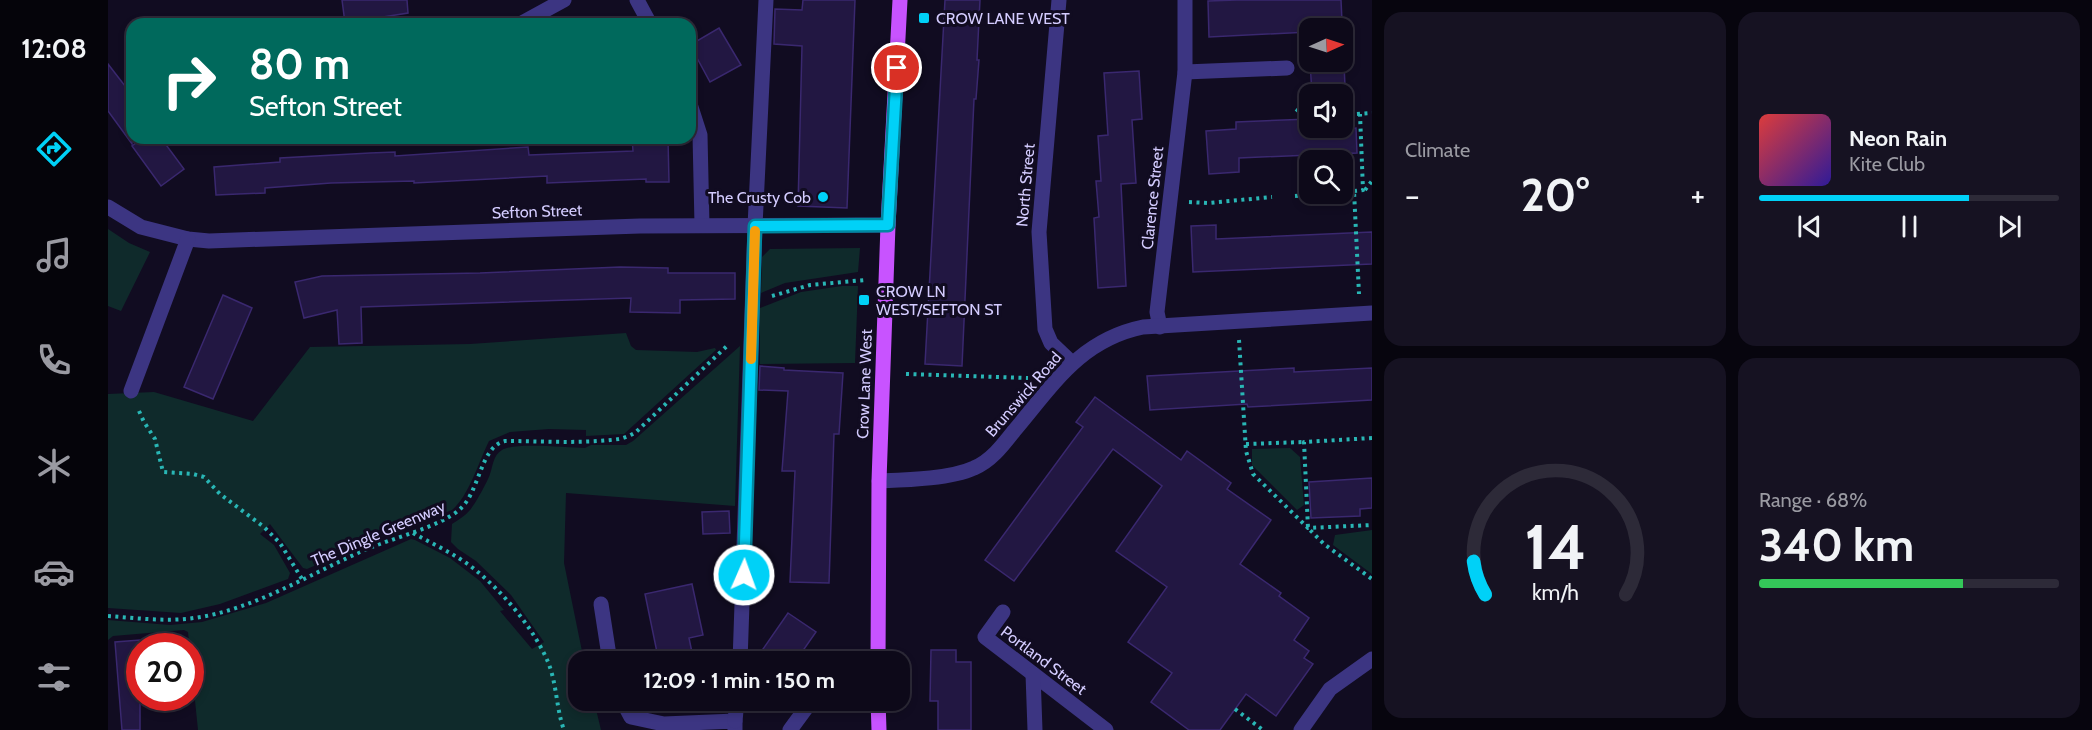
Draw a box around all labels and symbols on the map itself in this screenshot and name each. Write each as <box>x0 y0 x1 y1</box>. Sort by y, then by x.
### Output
place label: CROW LANE WEST <box>936 9 1070 28</box>
marker: CROW LANE WEST <box>917 11 931 25</box>
north arrow <box>1299 18 1353 72</box>
pin <box>871 42 922 93</box>
street label: North Street <box>1012 142 1039 228</box>
street label: Clarence Street <box>1138 145 1167 250</box>
place label: The Crusty Cob <box>708 188 811 207</box>
marker: The Crusty Cob <box>816 190 830 204</box>
street label: Sefton Street <box>491 200 583 223</box>
place label: CROW LN WEST/SEFTON ST <box>876 282 1003 319</box>
marker: CROW LN WEST/SEFTON ST <box>857 293 871 307</box>
street label: Crow Lane West <box>853 328 876 439</box>
street label: Brunswick Road <box>981 348 1065 441</box>
street label: The Dingle Greenway <box>308 497 448 570</box>
position arrow <box>712 543 776 607</box>
street label: Portland Street <box>997 622 1091 699</box>
speed limit sign: 20 <box>126 633 204 711</box>

